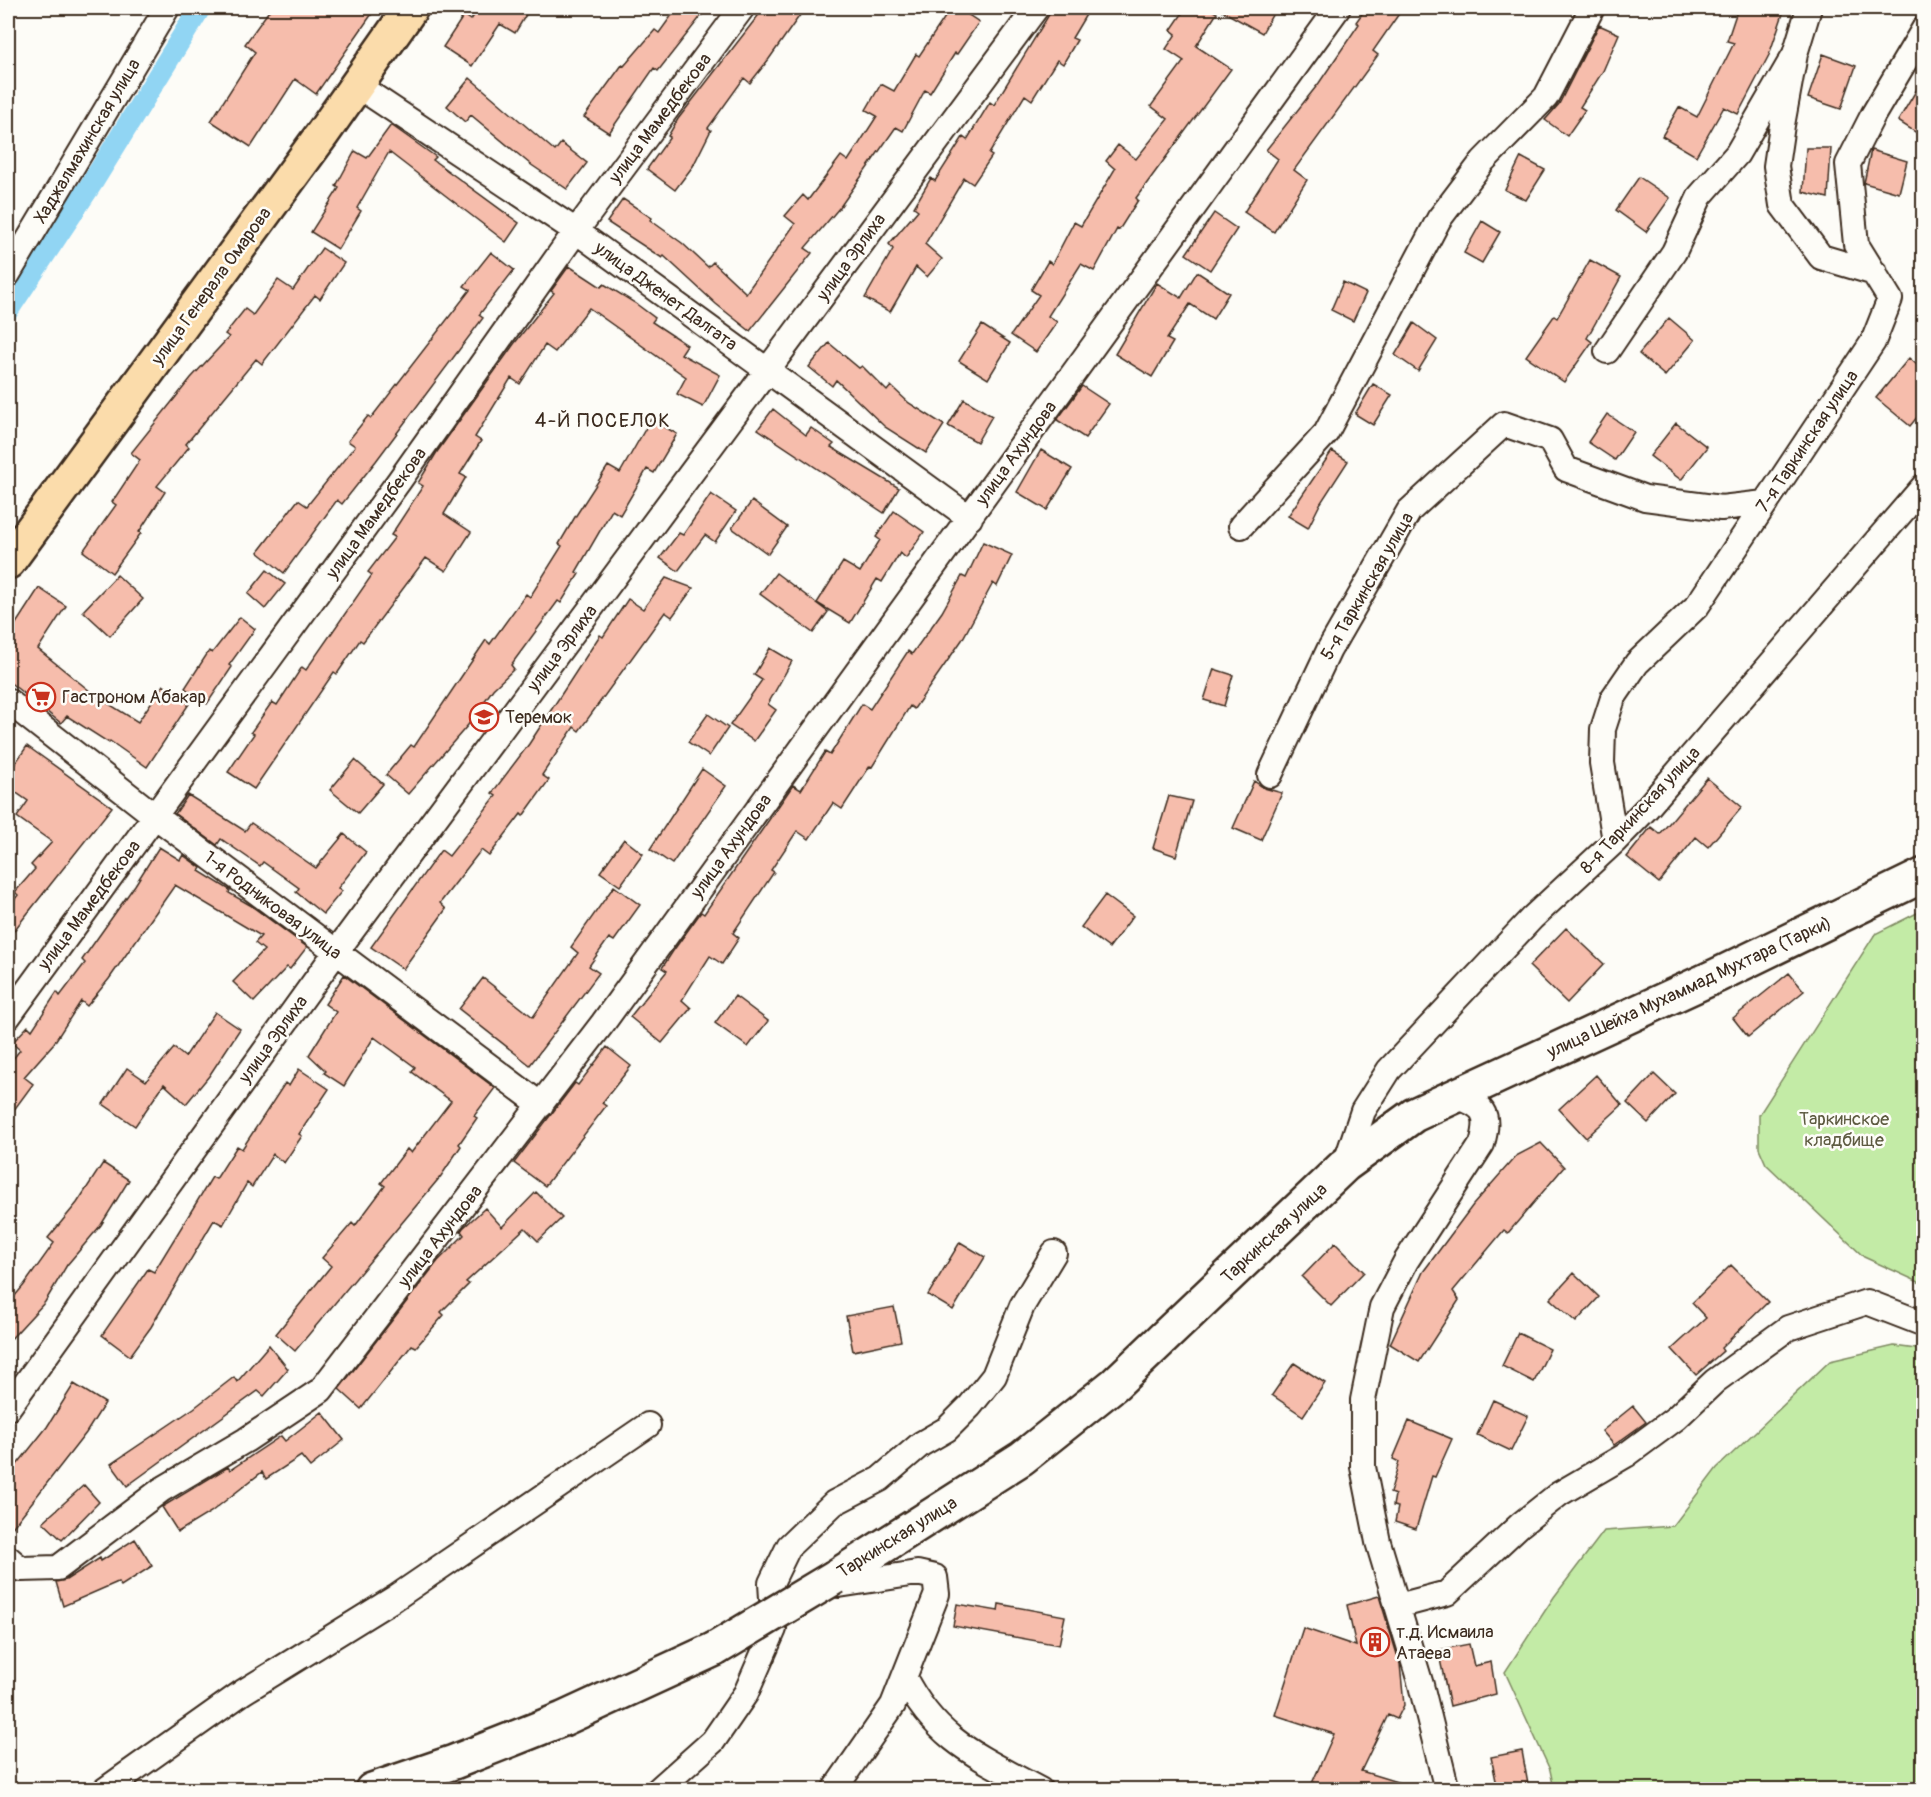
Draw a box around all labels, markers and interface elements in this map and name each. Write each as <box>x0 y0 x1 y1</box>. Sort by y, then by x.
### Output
street label: улица Мамедбекова <box>603 49 717 189</box>
street label: Хаджалмахинская улица <box>29 55 146 228</box>
street label: улица Генерала Омарова <box>146 203 276 371</box>
street label: улица Эрлиха <box>811 209 891 306</box>
street label: улица Дженет Далгата <box>589 236 742 356</box>
street label: 7-я Таркинская улица <box>1751 366 1864 517</box>
street label: улица Ахундова <box>970 396 1062 511</box>
district label: 4-Й ПОСЕЛОК <box>535 408 671 433</box>
street label: улица Мамедбекова <box>320 443 432 584</box>
street label: 5-я Таркинская улица <box>1316 508 1419 664</box>
street label: улица Эрлиха <box>522 600 603 697</box>
supermarket icon: Гастроном Абакар <box>25 681 57 713</box>
place label: Гастроном Абакар <box>62 686 206 709</box>
school or university icon: Теремок <box>468 701 500 733</box>
place label: Теремок <box>505 706 572 729</box>
street label: 8-я Таркинская улица <box>1575 742 1705 879</box>
street label: улица Ахундова <box>685 789 777 904</box>
street label: улица Мамедбекова <box>32 836 146 976</box>
street label: 1-я Родниковая улица <box>199 846 346 965</box>
street label: улица Шейха Мухаммад Мухтара (Тарки) <box>1542 911 1835 1064</box>
street label: улица Эрлиха <box>233 991 313 1088</box>
park label: Таркинское кладбище <box>1799 1108 1889 1152</box>
street label: Таркинская улица <box>1216 1178 1332 1289</box>
street label: улица Ахундова <box>393 1180 488 1293</box>
street label: Таркинская улица <box>833 1491 962 1584</box>
place label: т.д. Исмаила Атаева <box>1396 1621 1494 1665</box>
building icon: т.д. Исмаила Атаева <box>1359 1626 1391 1658</box>

